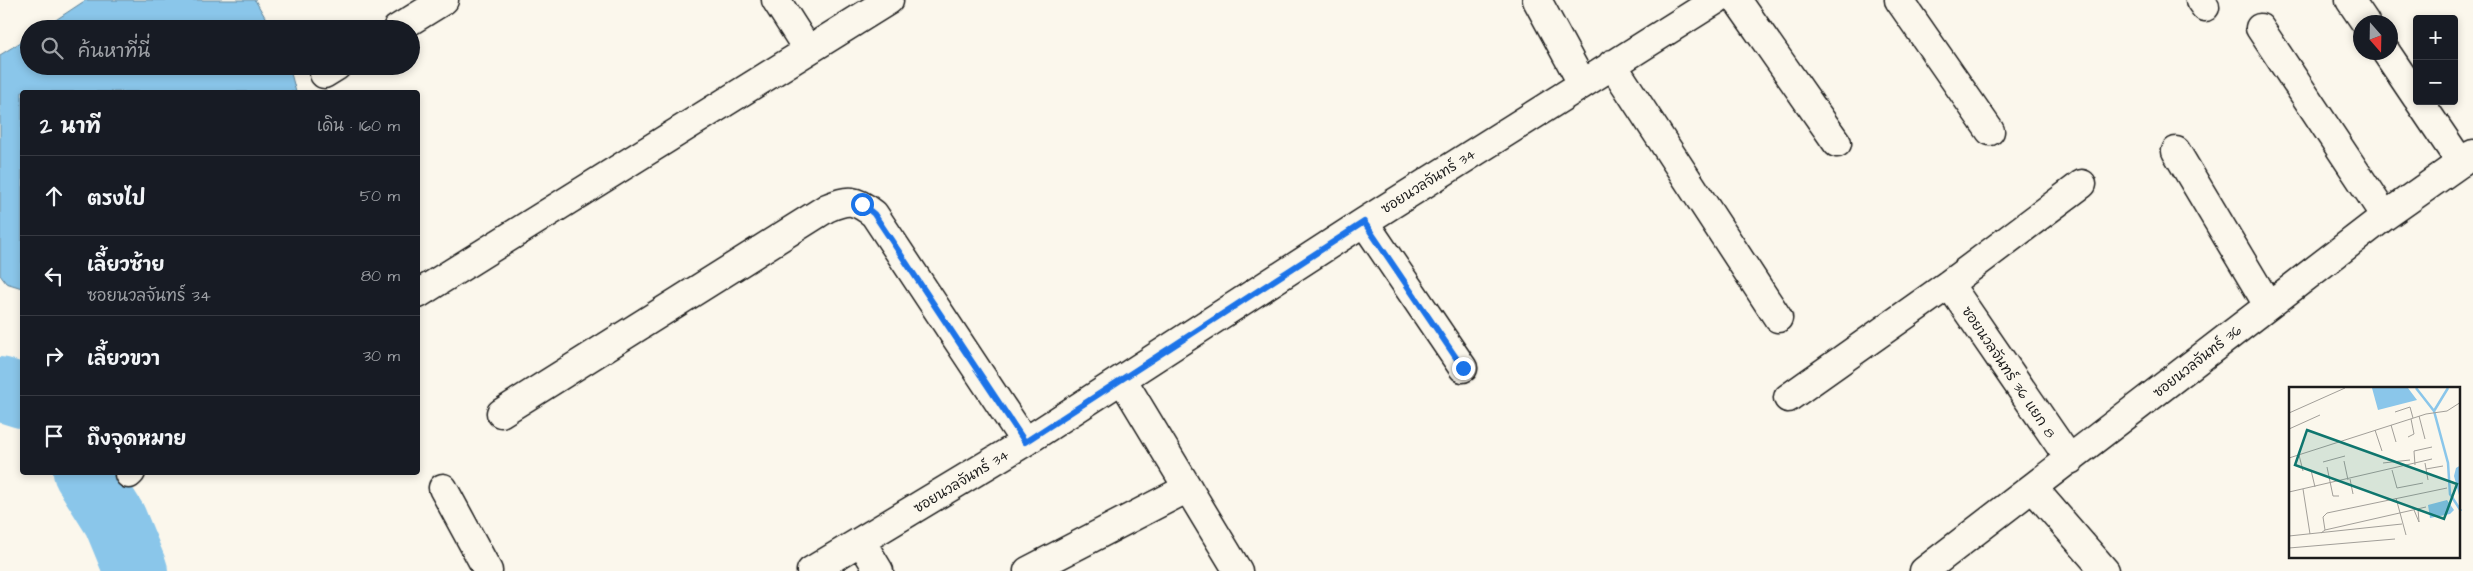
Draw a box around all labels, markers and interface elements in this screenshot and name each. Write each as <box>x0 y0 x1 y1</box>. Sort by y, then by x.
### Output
north arrow <box>2353 15 2398 60</box>
map controls <box>2413 15 2458 105</box>
button: + <box>2413 15 2458 60</box>
search box <box>20 20 420 75</box>
icon: search <box>38 34 66 62</box>
text: ค้นหาที่นี่ <box>78 38 150 65</box>
button: − <box>2413 60 2458 105</box>
text: 2 นาที <box>40 112 101 141</box>
text: เดิน · 160 m <box>317 115 400 137</box>
street label: ซอยนวลจันทร์ 34 <box>1377 144 1480 219</box>
icon: ahead <box>40 182 68 210</box>
text: 50 m <box>360 185 400 207</box>
text: ตรงไป <box>87 186 145 213</box>
route start <box>851 193 874 216</box>
text: เลี้ยวซ้าย <box>87 252 164 279</box>
icon: left <box>40 262 68 290</box>
text: 80 m <box>361 265 400 287</box>
text: ซอยนวลจันทร์ 34 <box>87 285 211 307</box>
street label: ซอยนวลจันทร์ 36 แยก 8 <box>1957 303 2060 442</box>
street label: ซอยนวลจันทร์ 36 <box>2149 321 2246 403</box>
icon: right <box>40 342 68 370</box>
text: 30 m <box>363 345 400 367</box>
text: เลี้ยวขวา <box>87 346 160 373</box>
route end <box>1452 357 1475 380</box>
inset map <box>2289 387 2460 558</box>
icon: arrive <box>40 422 68 450</box>
text: ถึงจุดหมาย <box>87 426 186 453</box>
street label: ซอยนวลจันทร์ 34 <box>910 445 1014 518</box>

